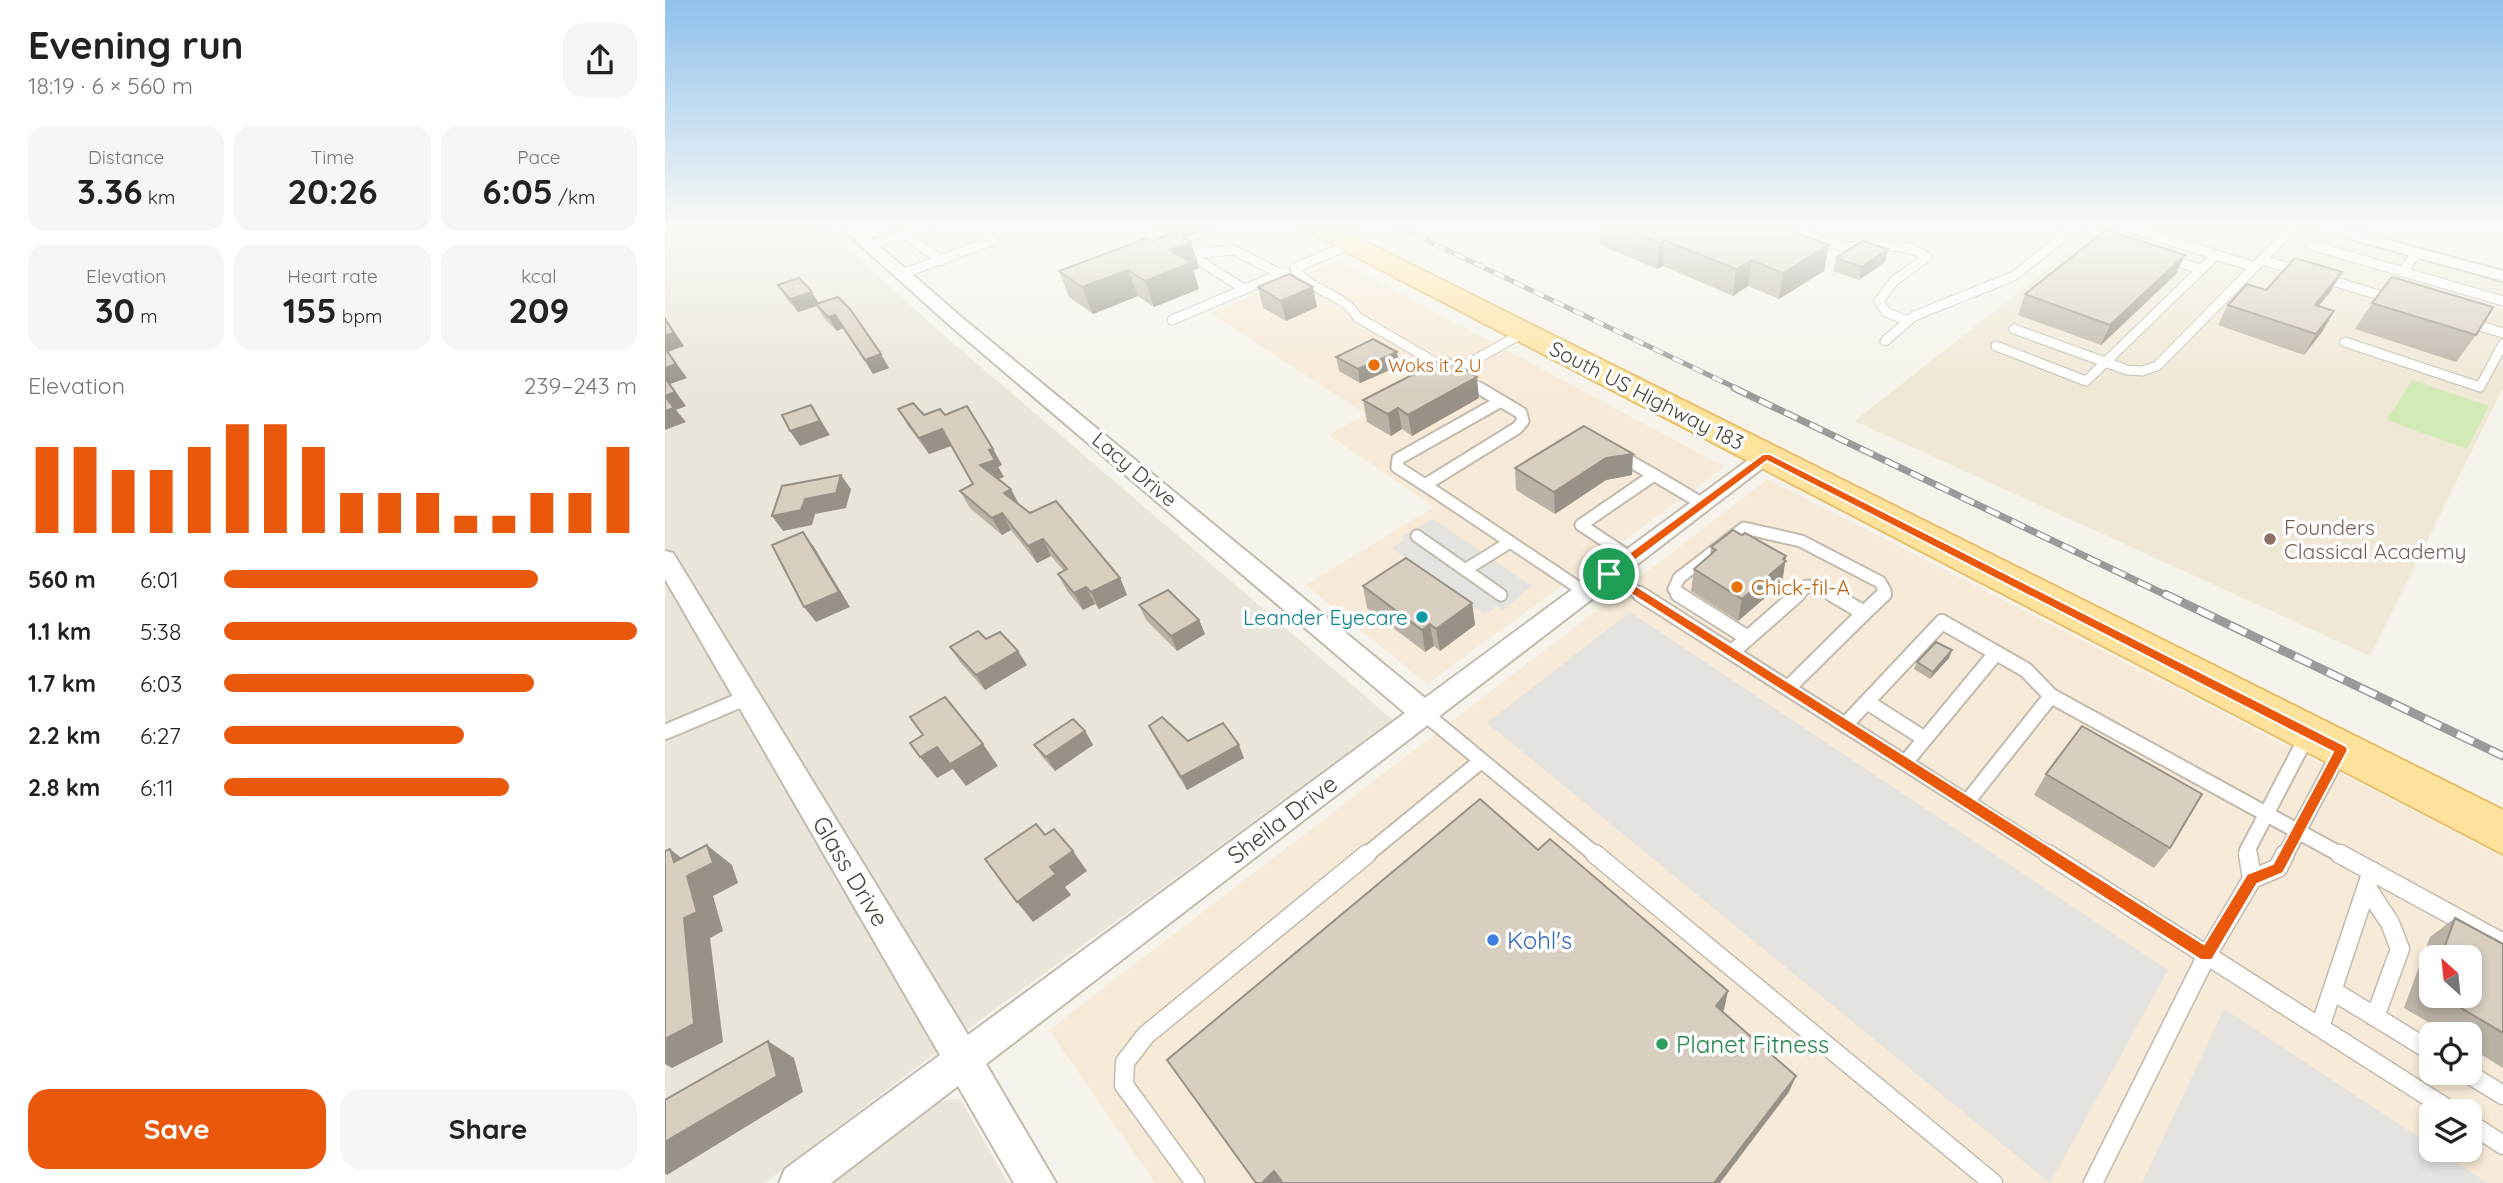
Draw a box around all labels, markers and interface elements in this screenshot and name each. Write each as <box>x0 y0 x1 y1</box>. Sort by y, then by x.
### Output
text: Evening run <box>28 21 243 69</box>
button: share <box>563 23 637 97</box>
text: 18:19 · 6 × 560 m <box>28 71 193 100</box>
text: Distance <box>88 145 164 169</box>
text: Time <box>311 145 354 169</box>
text: Pace <box>517 145 560 169</box>
text: 3.36 <box>77 169 143 213</box>
text: 20:26 <box>287 169 378 213</box>
text: 6:05 <box>482 169 553 213</box>
text: km <box>143 185 175 209</box>
text: /km <box>553 185 595 209</box>
text: Elevation <box>86 264 166 288</box>
text: Heart rate <box>287 264 378 288</box>
text: kcal <box>521 264 557 288</box>
text: 30 <box>95 288 135 332</box>
text: 155 <box>283 288 337 332</box>
text: 209 <box>508 288 569 332</box>
text: m <box>135 304 158 328</box>
text: bpm <box>337 304 382 328</box>
street label: South US Highway 183 <box>1546 335 1748 455</box>
place label: Woks it 2 U <box>1388 354 1481 377</box>
marker: Woks it 2 U <box>1366 357 1382 373</box>
text: Elevation <box>28 371 125 400</box>
text: 239–243 m <box>524 371 637 400</box>
street label: Lacy Drive <box>1087 426 1183 512</box>
place label: Founders Classical Academy <box>2284 514 2466 564</box>
marker: Founders Classical Academy <box>2262 531 2278 547</box>
pin <box>1579 544 1639 604</box>
icon: arrive <box>1590 555 1628 593</box>
text: 560 m <box>28 565 96 594</box>
text: 6:01 <box>140 565 179 594</box>
place label: Chick-fil-A <box>1751 574 1850 600</box>
marker: Chick-fil-A <box>1729 579 1745 595</box>
place label: Leander Eyecare <box>1243 604 1408 630</box>
marker: Leander Eyecare <box>1414 609 1430 625</box>
text: 1.1 km <box>28 617 91 646</box>
text: 5:38 <box>140 617 181 646</box>
text: 1.7 km <box>28 669 96 698</box>
text: 6:03 <box>140 669 182 698</box>
text: 2.2 km <box>28 721 101 750</box>
text: 6:27 <box>140 721 181 750</box>
street label: Sheila Drive <box>1221 768 1343 870</box>
text: 2.8 km <box>28 773 100 802</box>
text: 6:11 <box>140 773 174 802</box>
street label: Glass Drive <box>806 810 896 932</box>
place label: Kohl's <box>1507 925 1572 955</box>
marker: Kohl's <box>1485 932 1501 948</box>
north arrow <box>2419 945 2481 1008</box>
map controls <box>2419 945 2482 1162</box>
button: locate <box>2419 1022 2482 1085</box>
place label: Planet Fitness <box>1676 1029 1829 1059</box>
marker: Planet Fitness <box>1654 1036 1670 1052</box>
button: Save <box>28 1089 326 1169</box>
button: Share <box>340 1089 637 1169</box>
button: layers <box>2419 1099 2482 1162</box>

